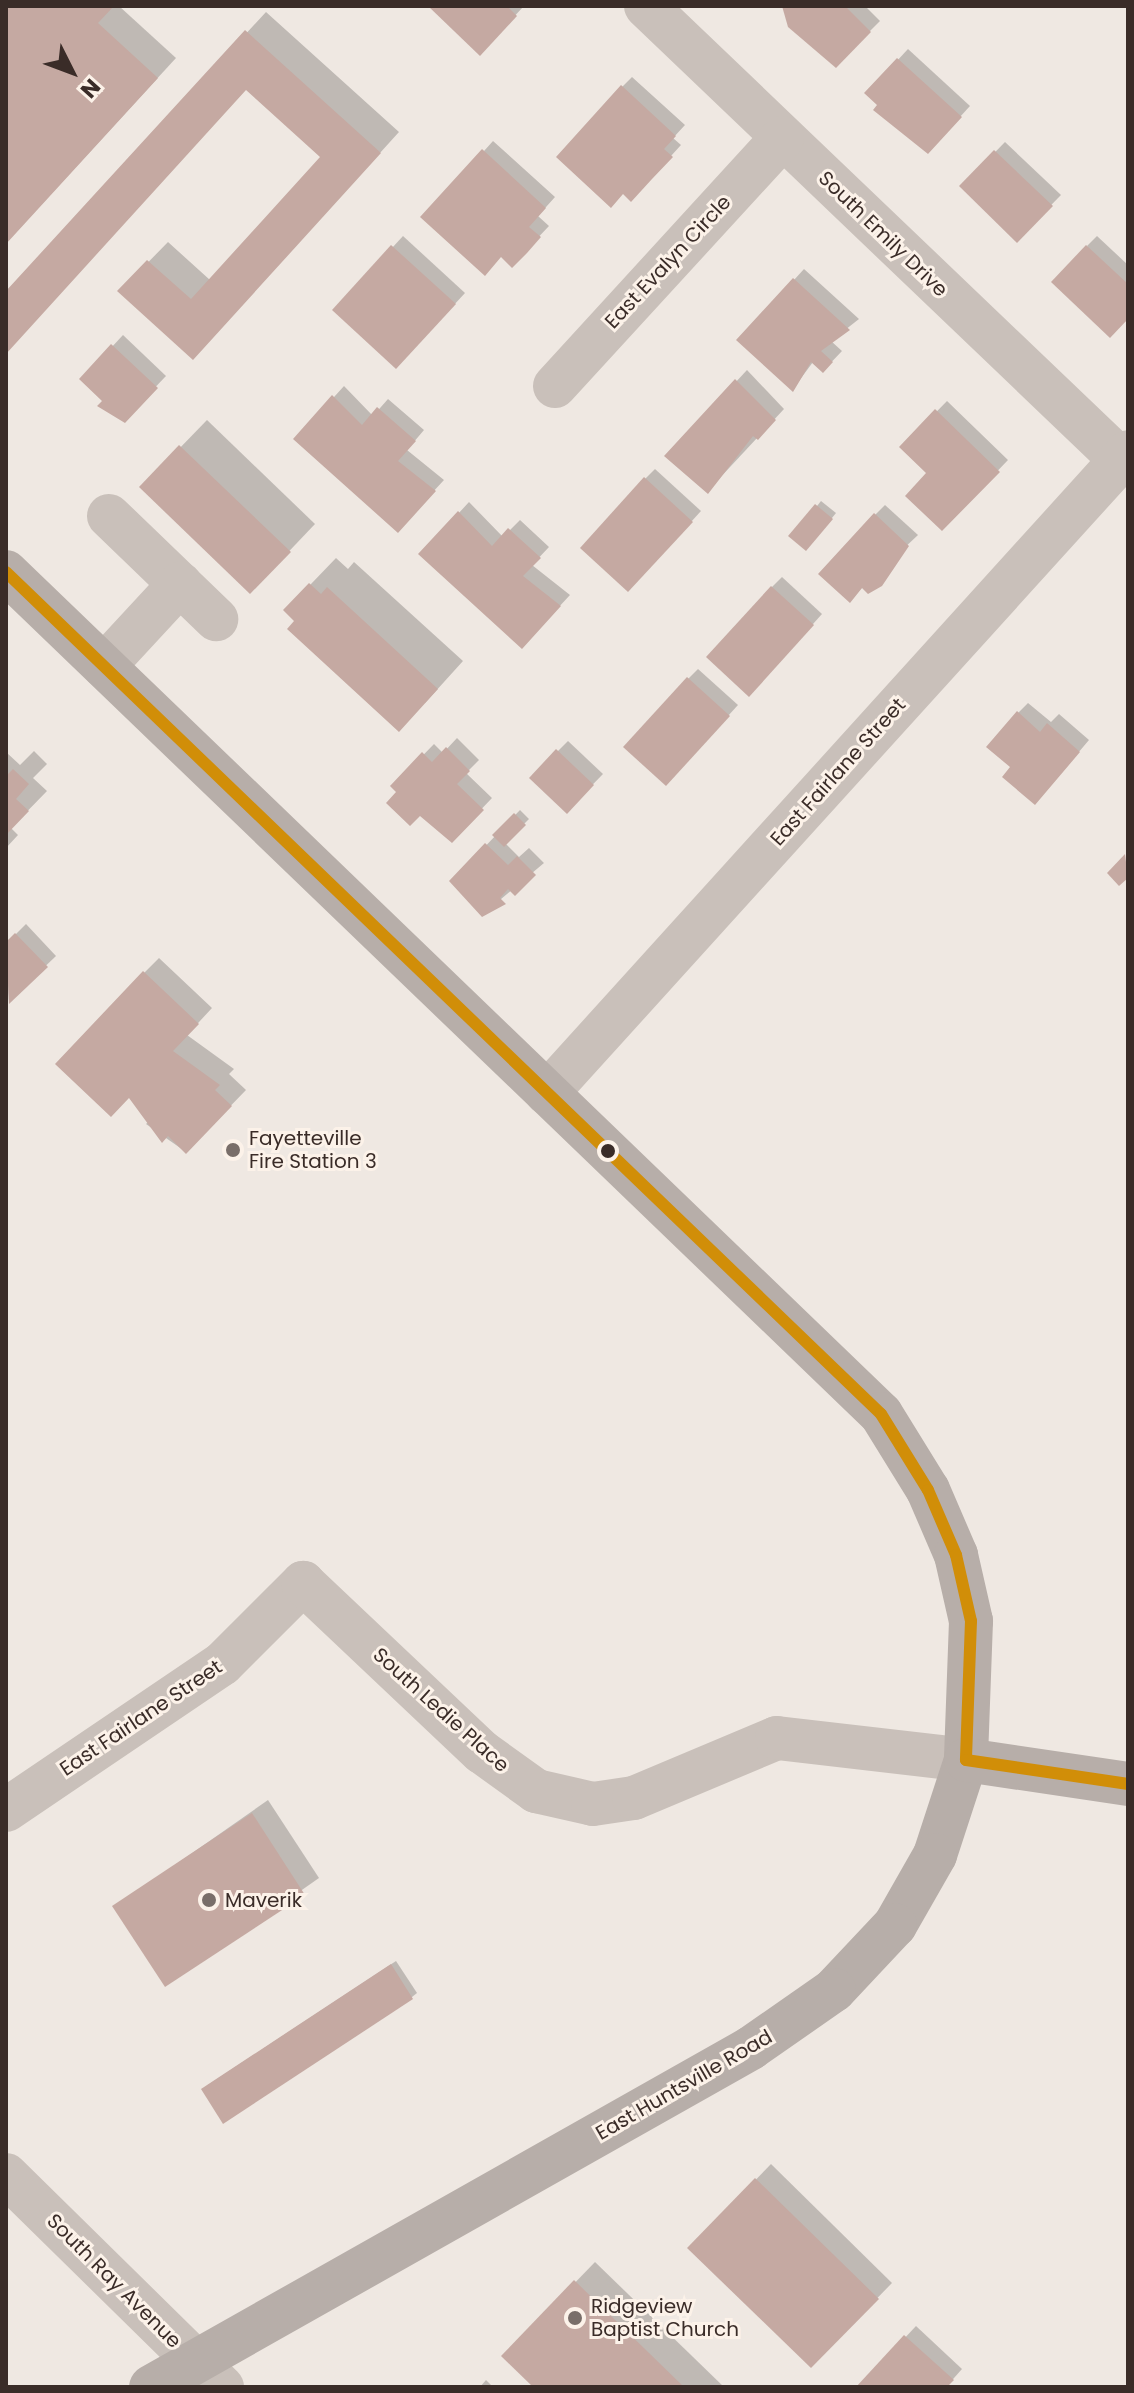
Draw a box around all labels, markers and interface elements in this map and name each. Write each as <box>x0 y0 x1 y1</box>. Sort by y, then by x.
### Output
north arrow <box>32 32 112 112</box>
text: N <box>73 72 107 105</box>
street label: South Emily Drive <box>813 166 953 302</box>
street label: East Evalyn Circle <box>600 190 736 334</box>
street label: East Fairlane Street <box>765 693 911 851</box>
place label: Fayetteville Fire Station 3 <box>249 1126 377 1173</box>
marker: Fayetteville Fire Station 3 <box>224 1141 242 1159</box>
unlabelled marker <box>600 1143 616 1159</box>
street label: South Ledie Place <box>368 1643 514 1777</box>
street label: East Fairlane Street <box>55 1655 227 1781</box>
place label: Maverik <box>225 1888 302 1912</box>
marker: Maverik <box>200 1891 218 1909</box>
street label: East Huntsville Road <box>592 2025 776 2145</box>
street label: South Ray Avenue <box>42 2209 186 2353</box>
place label: Ridgeview Baptist Church <box>591 2294 739 2341</box>
marker: Ridgeview Baptist Church <box>566 2309 584 2327</box>

